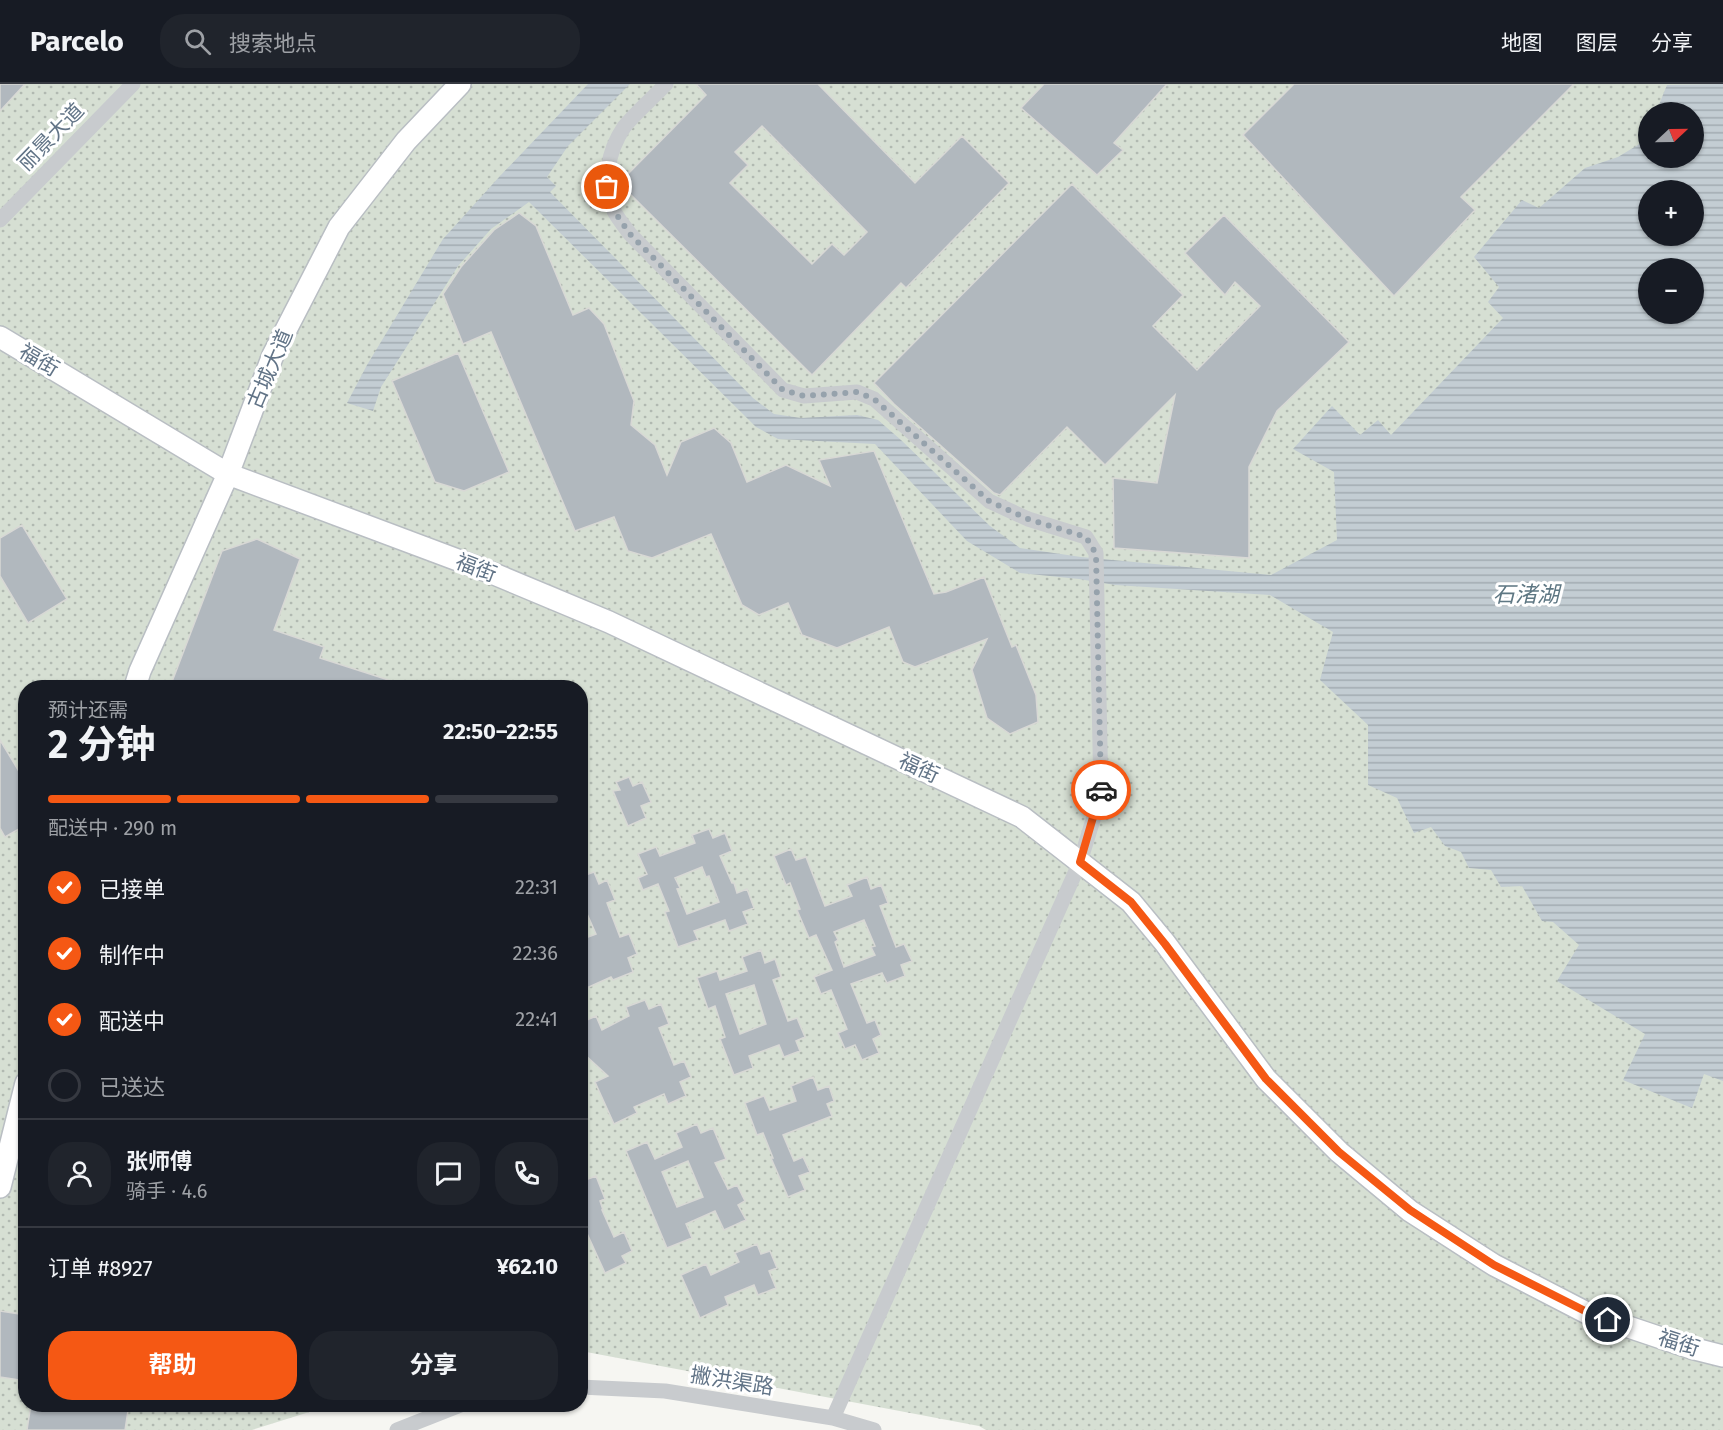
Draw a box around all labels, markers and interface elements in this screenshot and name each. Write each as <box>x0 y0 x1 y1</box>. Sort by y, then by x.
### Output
search box <box>160 14 580 68</box>
text: Parcelo <box>30 25 124 58</box>
icon: search <box>181 25 214 58</box>
text: 搜索地点 <box>229 30 317 57</box>
text: 地图 <box>1501 30 1543 56</box>
text: 图层 <box>1576 30 1618 56</box>
text: 分享 <box>1651 30 1693 56</box>
street label: 丽景大道 <box>12 98 90 176</box>
north arrow <box>1638 102 1704 168</box>
map controls <box>1638 102 1704 324</box>
pin <box>581 161 632 212</box>
icon: bag <box>590 170 623 203</box>
button: + <box>1638 180 1704 246</box>
button: − <box>1638 258 1704 324</box>
street label: 古城大道 <box>242 325 298 413</box>
street label: 福街 <box>14 338 64 382</box>
street label: 福街 <box>452 548 500 588</box>
water label: 石渚湖 <box>1493 581 1562 608</box>
text: 预计还需 <box>48 698 128 722</box>
text: 22:50–22:55 <box>443 718 558 745</box>
text: 2 分钟 <box>48 722 155 768</box>
street label: 福街 <box>894 747 944 789</box>
courier <box>1071 760 1131 820</box>
icon: car <box>1085 774 1118 807</box>
text: 配送中 · 290 m <box>48 816 177 840</box>
icon: check <box>48 871 81 904</box>
text: 22:31 <box>515 875 558 899</box>
text: 已接单 <box>99 876 165 903</box>
icon: check <box>48 937 81 970</box>
text: 22:36 <box>513 941 558 965</box>
text: 制作中 <box>99 942 165 969</box>
icon: check <box>48 1003 81 1036</box>
text: 22:41 <box>515 1007 558 1031</box>
text: 配送中 <box>99 1008 165 1035</box>
text: 已送达 <box>99 1074 165 1101</box>
button: person <box>48 1142 111 1205</box>
button: chat <box>417 1142 480 1205</box>
button: phone <box>495 1142 558 1205</box>
text: 张师傅 <box>126 1148 192 1175</box>
text: 骑手 · 4.6 <box>126 1179 207 1203</box>
text: ¥62.10 <box>497 1253 558 1280</box>
text: 订单 #8927 <box>48 1255 152 1282</box>
pin <box>1582 1294 1633 1345</box>
icon: home <box>1591 1303 1624 1336</box>
street label: 福街 <box>1655 1324 1703 1362</box>
button: 帮助 <box>48 1331 297 1400</box>
button: 分享 <box>309 1331 558 1400</box>
street label: 撇洪渠路 <box>688 1362 776 1400</box>

